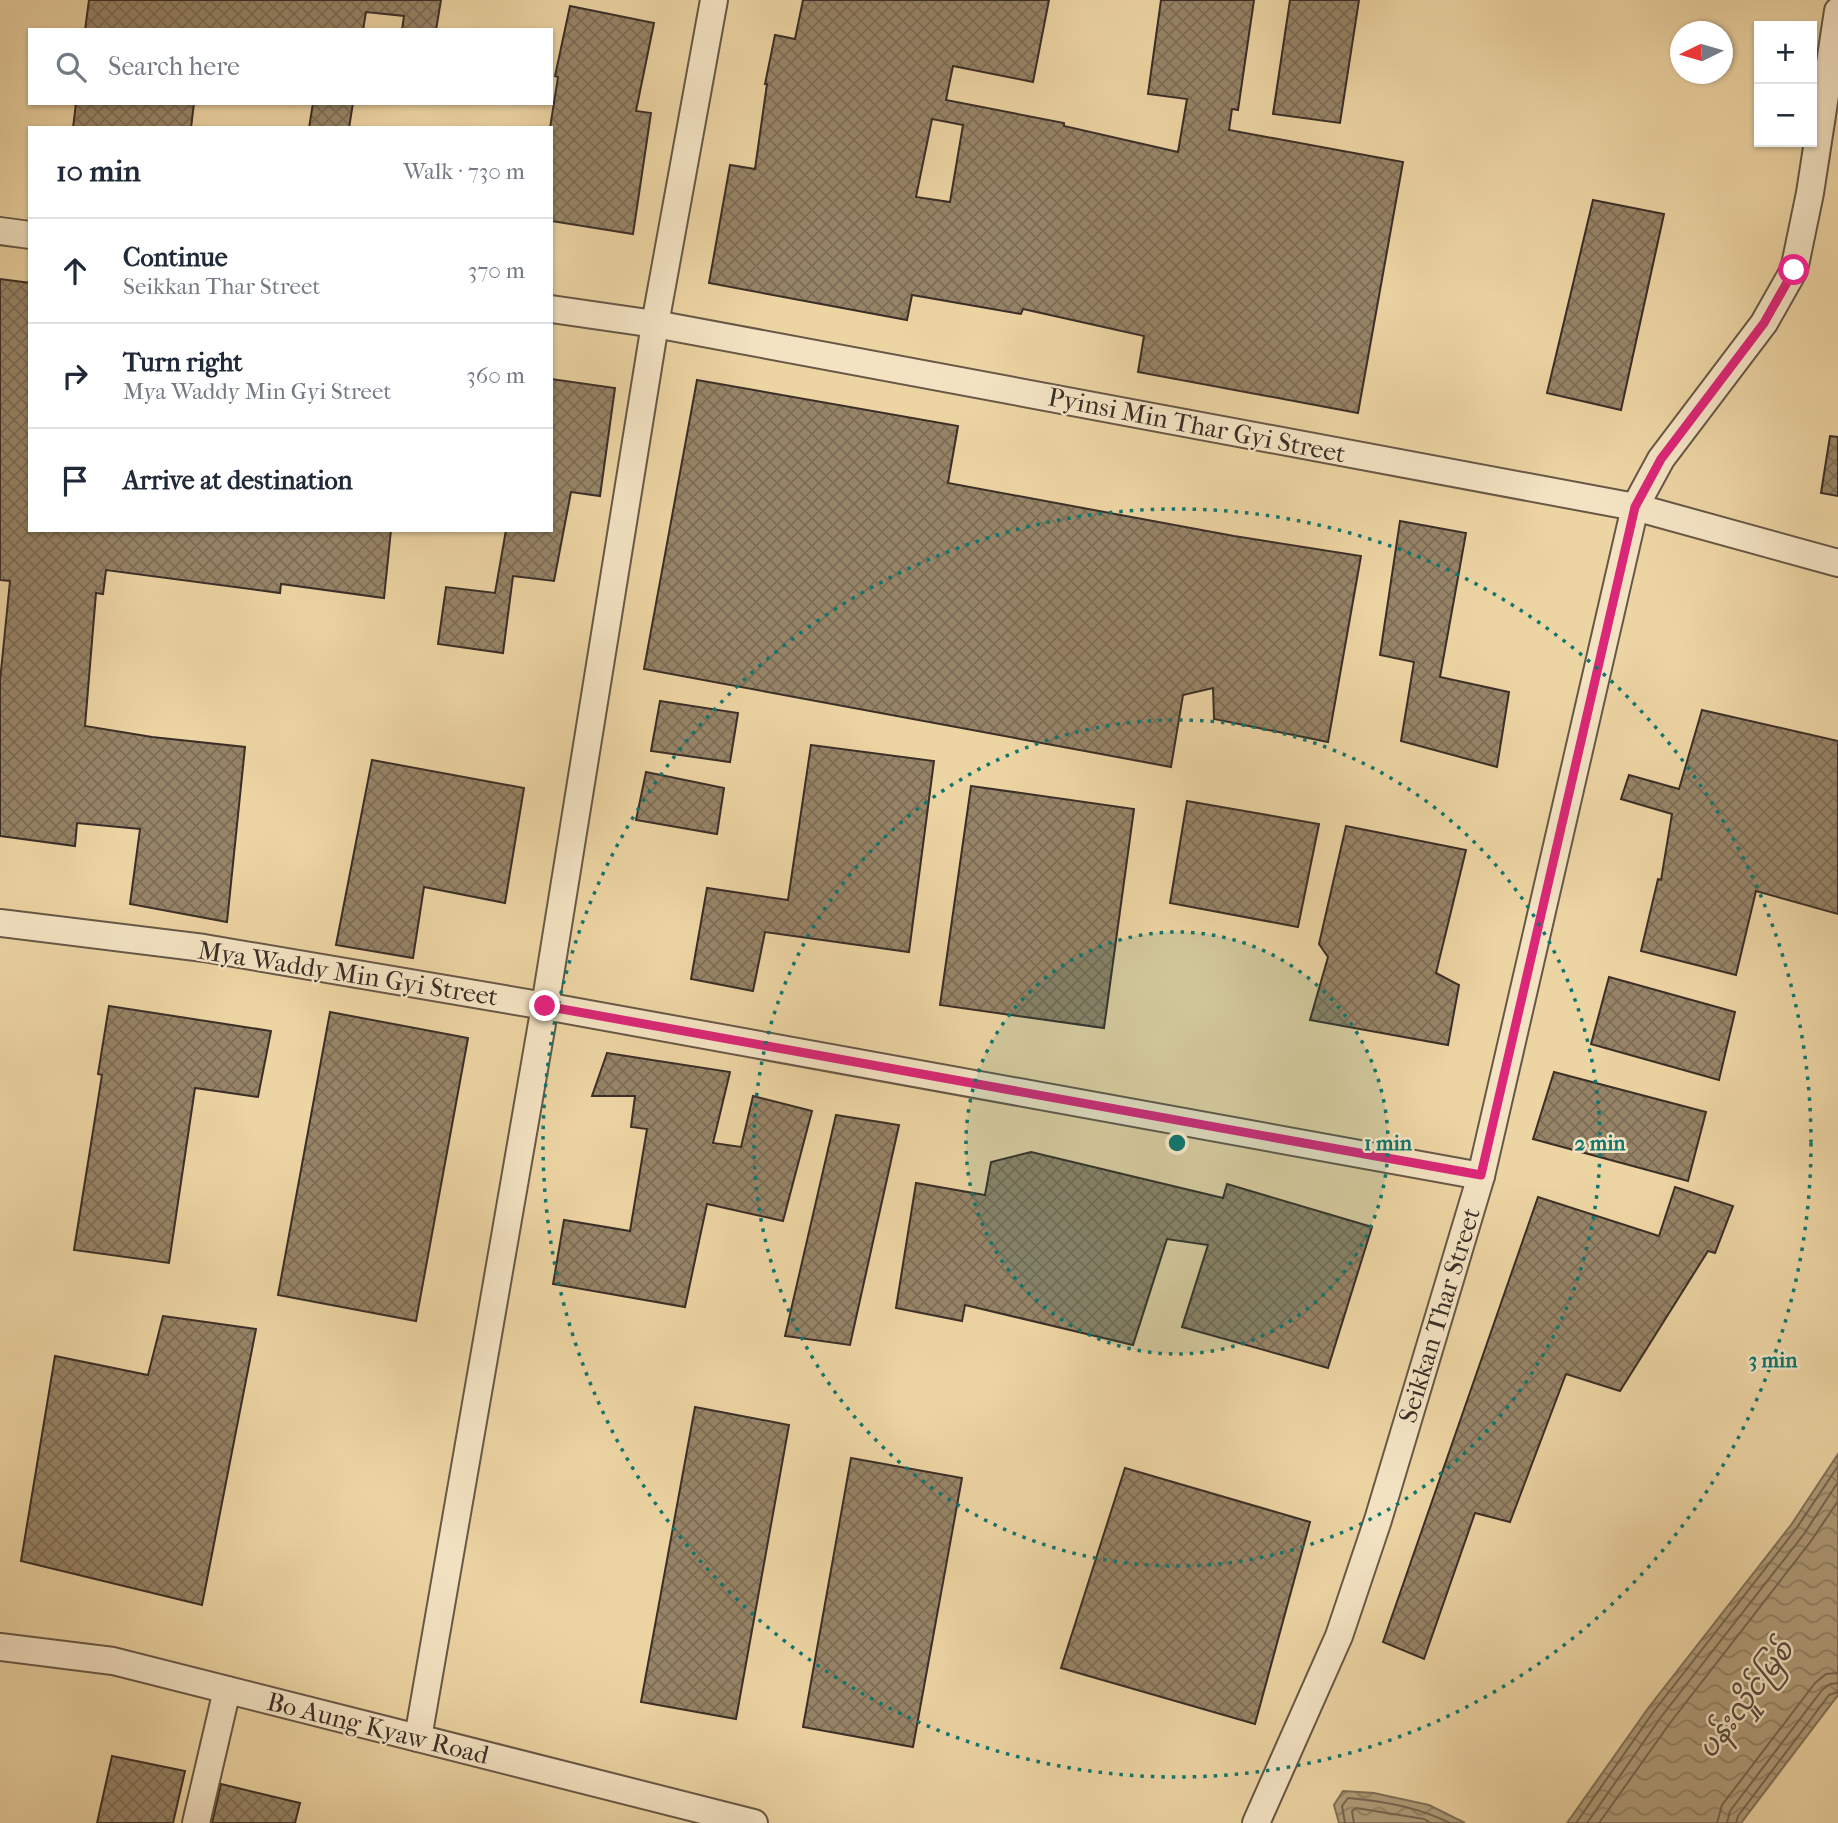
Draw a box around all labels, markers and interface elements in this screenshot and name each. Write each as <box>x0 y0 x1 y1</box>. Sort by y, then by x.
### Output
north arrow <box>1670 21 1733 84</box>
map controls <box>1754 21 1817 147</box>
button: + <box>1754 21 1817 84</box>
search box <box>28 28 553 105</box>
icon: search <box>52 48 90 86</box>
text: Search here <box>108 51 240 82</box>
button: − <box>1754 84 1817 147</box>
text: 10 min <box>56 154 141 189</box>
text: Walk · 730 m <box>403 158 525 185</box>
text: Continue <box>123 242 228 273</box>
icon: ahead <box>56 252 94 290</box>
route start <box>1778 254 1809 285</box>
text: 370 m <box>468 257 525 284</box>
text: Seikkan Thar Street <box>123 273 321 300</box>
text: Turn right <box>123 347 243 378</box>
icon: right <box>56 357 94 395</box>
text: 360 m <box>466 362 525 389</box>
text: Mya Waddy Min Gyi Street <box>123 378 392 405</box>
street label: Pyinsi Min Thar Gyi Street <box>1046 381 1349 470</box>
icon: arrive <box>56 462 94 500</box>
text: Arrive at destination <box>123 465 353 496</box>
street label: Mya Waddy Min Gyi Street <box>196 934 501 1013</box>
route end <box>529 990 560 1021</box>
centre of rings <box>1165 1131 1189 1155</box>
text: 1 min <box>1364 1131 1413 1155</box>
text: 2 min <box>1574 1131 1626 1155</box>
street label: Seikkan Thar Street <box>1392 1203 1487 1426</box>
text: 3 min <box>1749 1348 1798 1372</box>
water label: ပန်းလှိုင်မြစ် <box>1688 1631 1807 1769</box>
street label: Bo Aung Kyaw Road <box>264 1686 493 1771</box>

